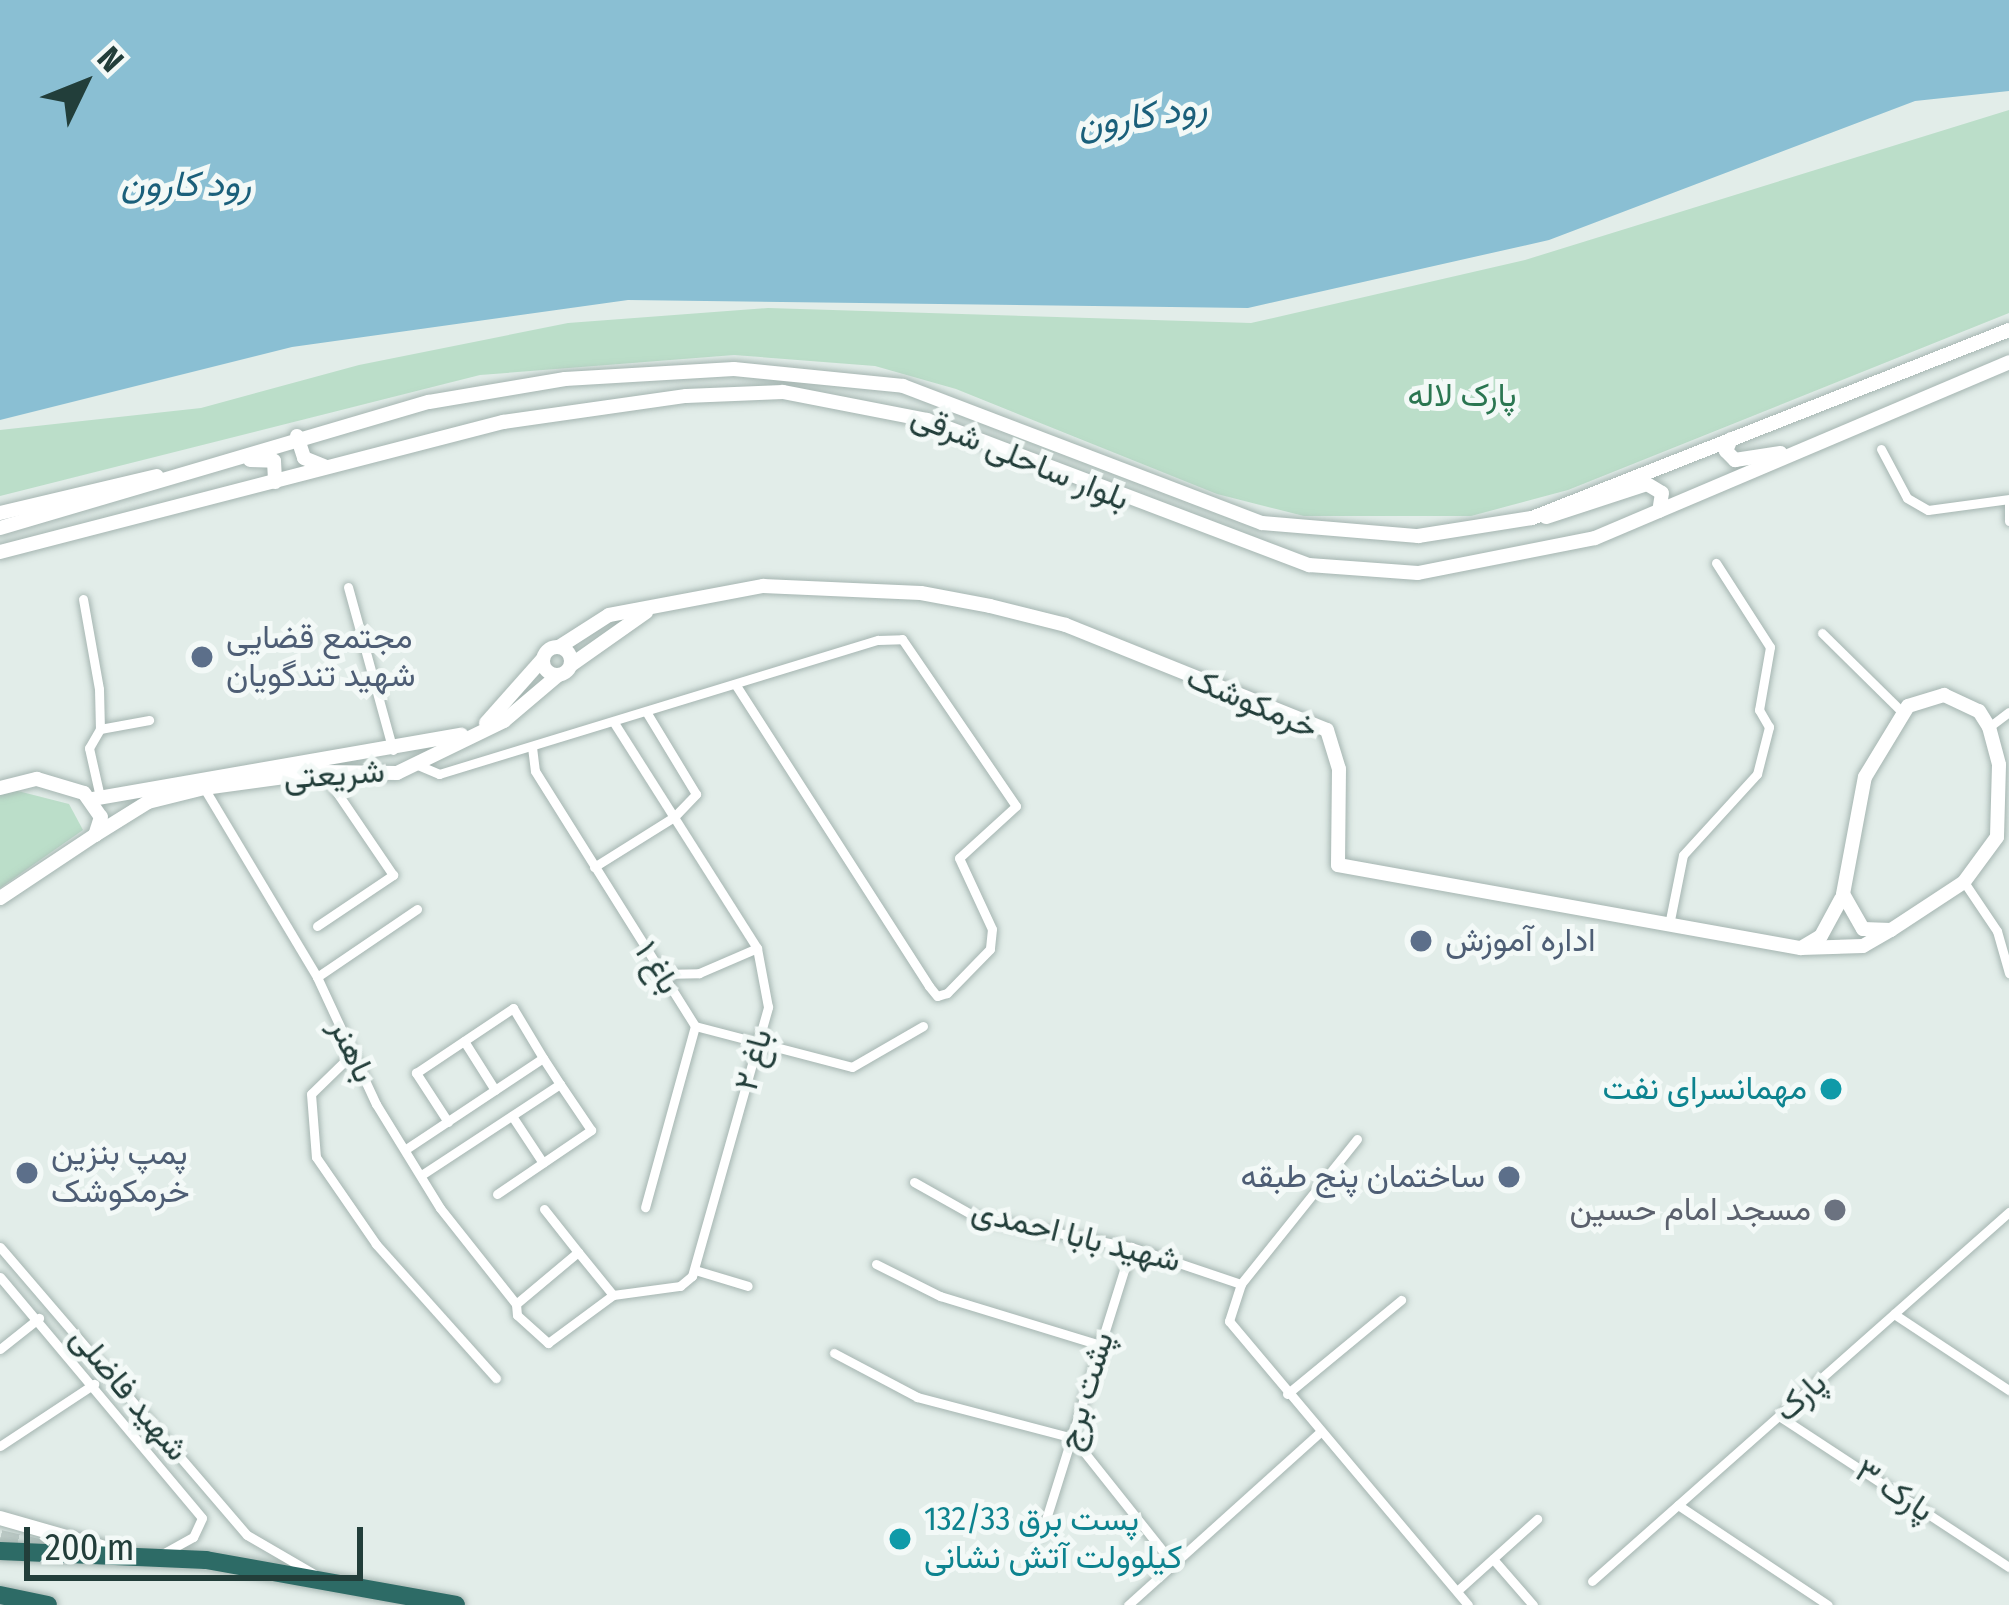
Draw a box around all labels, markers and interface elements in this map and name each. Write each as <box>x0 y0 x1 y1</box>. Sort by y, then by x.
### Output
north arrow <box>24 24 144 144</box>
text: N <box>89 39 132 80</box>
water label: رود کارون <box>1074 84 1210 148</box>
water label: رود کارون <box>121 163 251 207</box>
park label: پارک لاله <box>1407 376 1517 416</box>
street label: بلوار ساحلی شرقی <box>905 396 1135 520</box>
place label: مجتمع قضایی شهید تندگویان <box>226 618 416 696</box>
marker: مجتمع قضایی شهید تندگویان <box>189 644 215 670</box>
street label: خرمکوشک <box>1181 658 1323 748</box>
street label: شریعتی <box>282 752 386 798</box>
place label: اداره آموزش <box>1445 921 1596 961</box>
marker: اداره آموزش <box>1408 928 1434 954</box>
street label: باغ ۱ <box>626 934 688 1002</box>
street label: باهنر <box>320 1013 384 1089</box>
street label: باغ ۲ <box>727 1025 781 1095</box>
place label: مهمانسرای نفت <box>1602 1069 1807 1109</box>
marker: مهمانسرای نفت <box>1818 1076 1844 1102</box>
place label: پمپ بنزین خرمکوشک <box>51 1134 190 1212</box>
place label: ساختمان پنج طبقه <box>1240 1157 1485 1197</box>
marker: پمپ بنزین خرمکوشک <box>14 1160 40 1186</box>
marker: ساختمان پنج طبقه <box>1496 1164 1522 1190</box>
place label: مسجد امام حسین <box>1570 1190 1811 1230</box>
street label: شهید بابا احمدی <box>968 1191 1184 1281</box>
marker: مسجد امام حسین <box>1822 1197 1848 1223</box>
street label: شهید فاضلی <box>61 1319 197 1469</box>
street label: پشت برج <box>1049 1327 1123 1455</box>
street label: پارک <box>1767 1364 1835 1430</box>
street label: پارک ۳ <box>1847 1451 1941 1531</box>
place label: پست برق 132/33 کیلوولت آتش نشانی <box>924 1500 1182 1578</box>
scale bar <box>30 1503 369 1577</box>
text: 200 m <box>45 1526 135 1570</box>
marker: پست برق 132/33 کیلوولت آتش نشانی <box>887 1526 913 1552</box>

